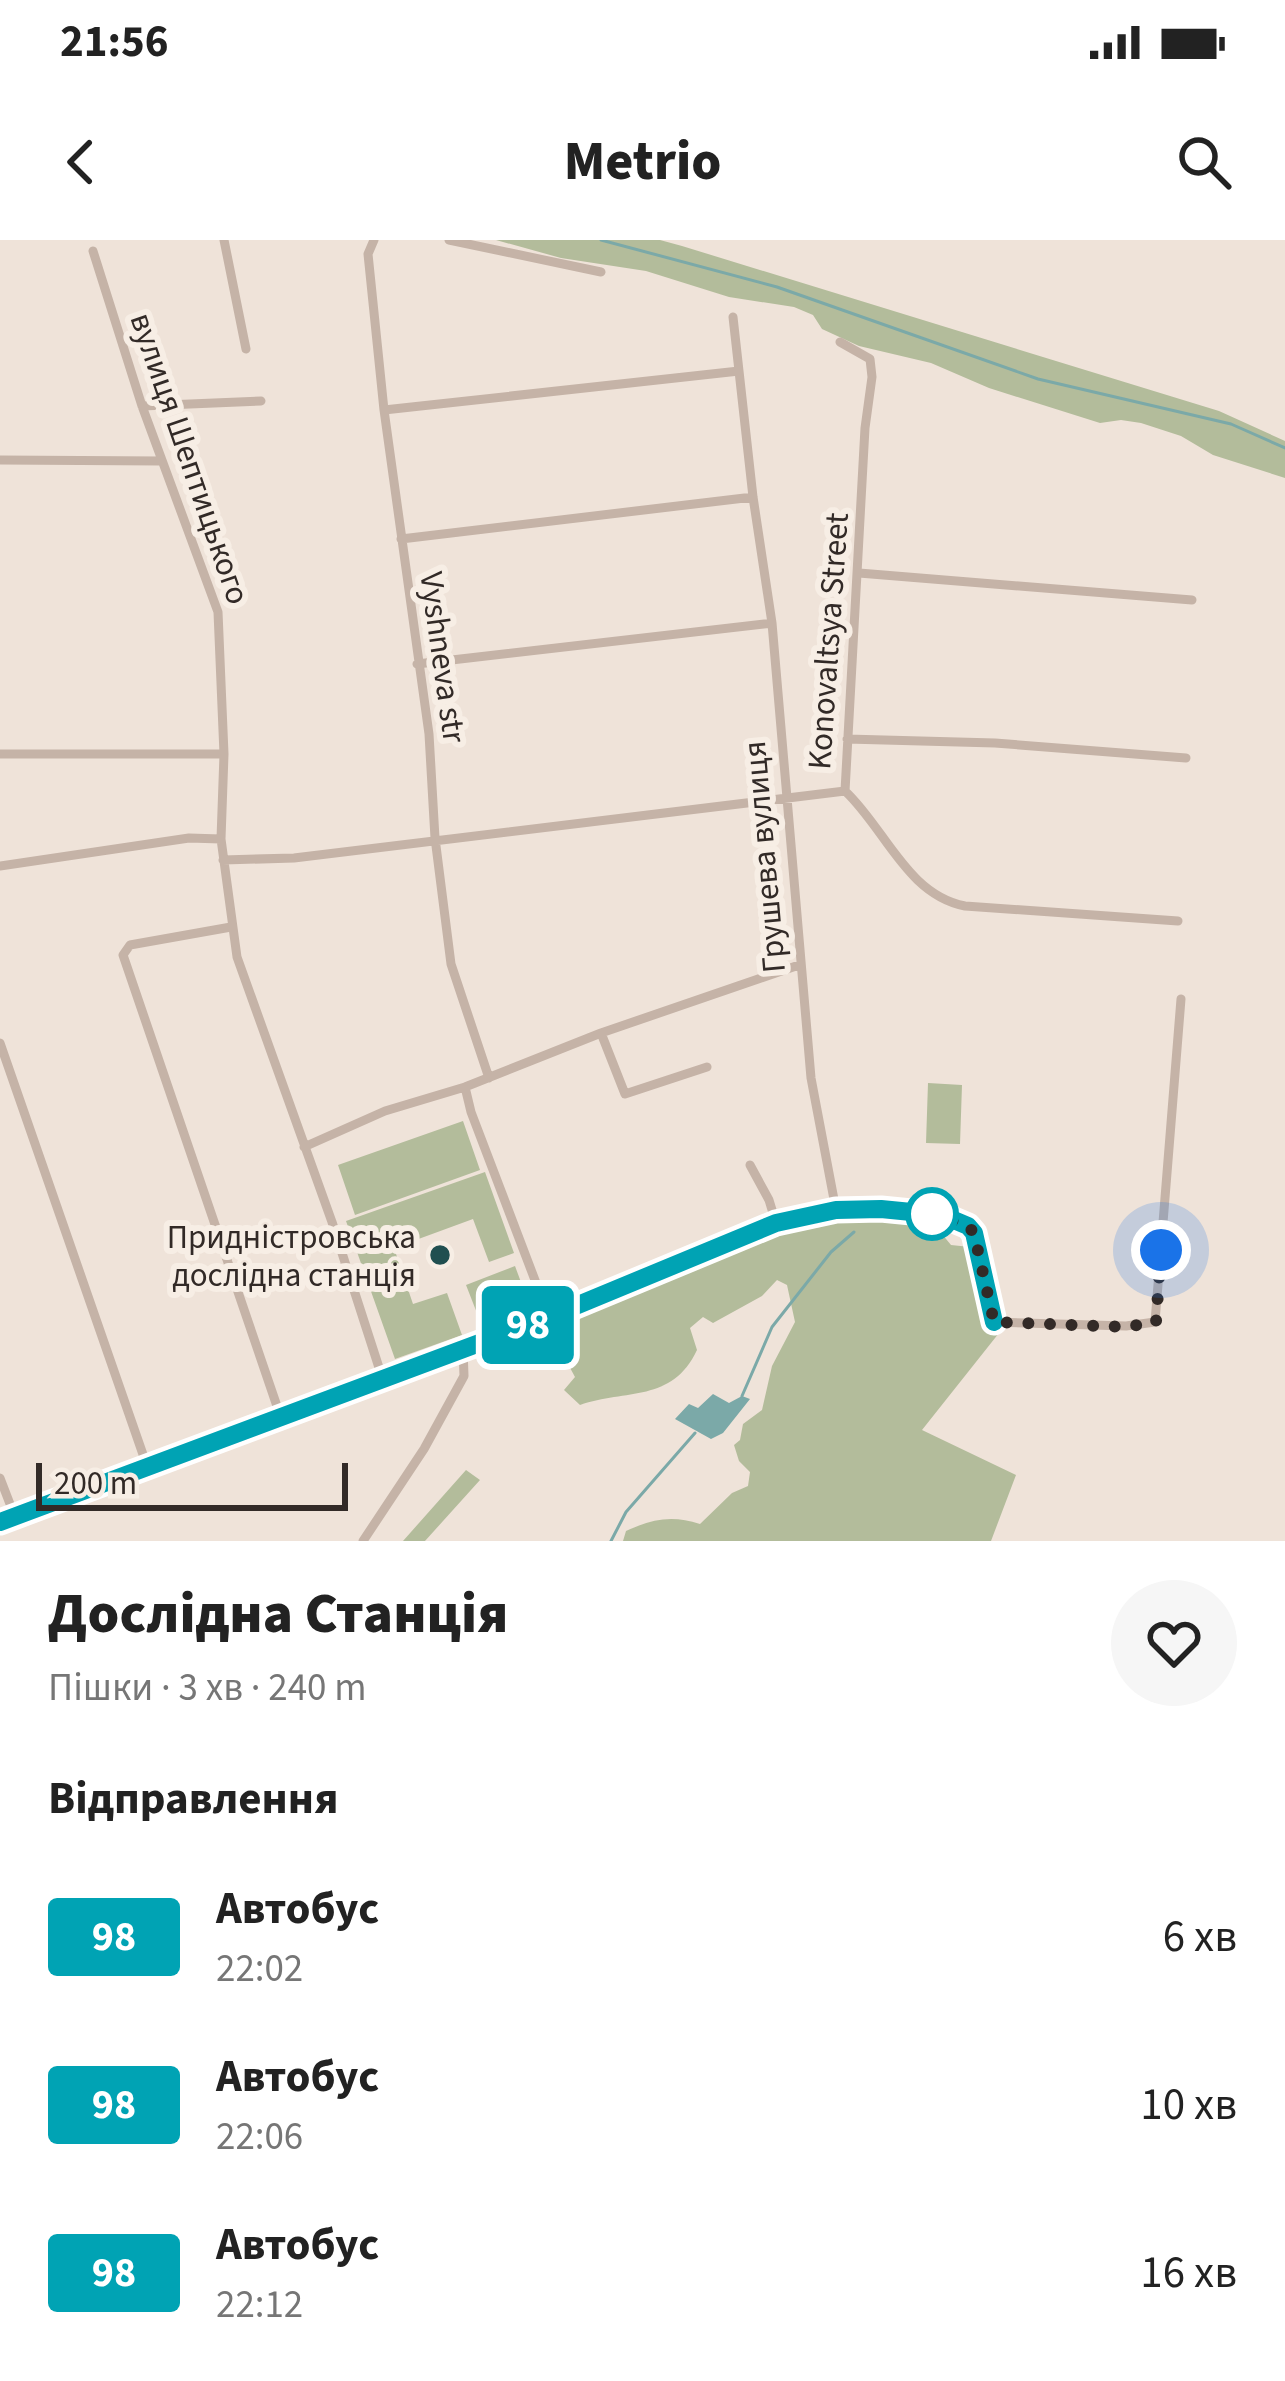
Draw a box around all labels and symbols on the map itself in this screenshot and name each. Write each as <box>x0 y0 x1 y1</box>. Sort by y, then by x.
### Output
street label: вулиця Шептицького <box>118 306 262 611</box>
street label: Konovaltsya Street <box>796 511 861 771</box>
street label: Vyshneva str <box>407 569 478 746</box>
street label: Грушева вулиця <box>731 739 798 975</box>
unlabelled marker <box>907 1189 957 1239</box>
place label: Придністровська дослідна станція <box>167 1214 416 1299</box>
your location <box>1131 1220 1191 1280</box>
marker: Придністровська дослідна станція <box>427 1242 453 1268</box>
line badge: 98 <box>474 1286 582 1364</box>
scale bar <box>36 1457 348 1510</box>

